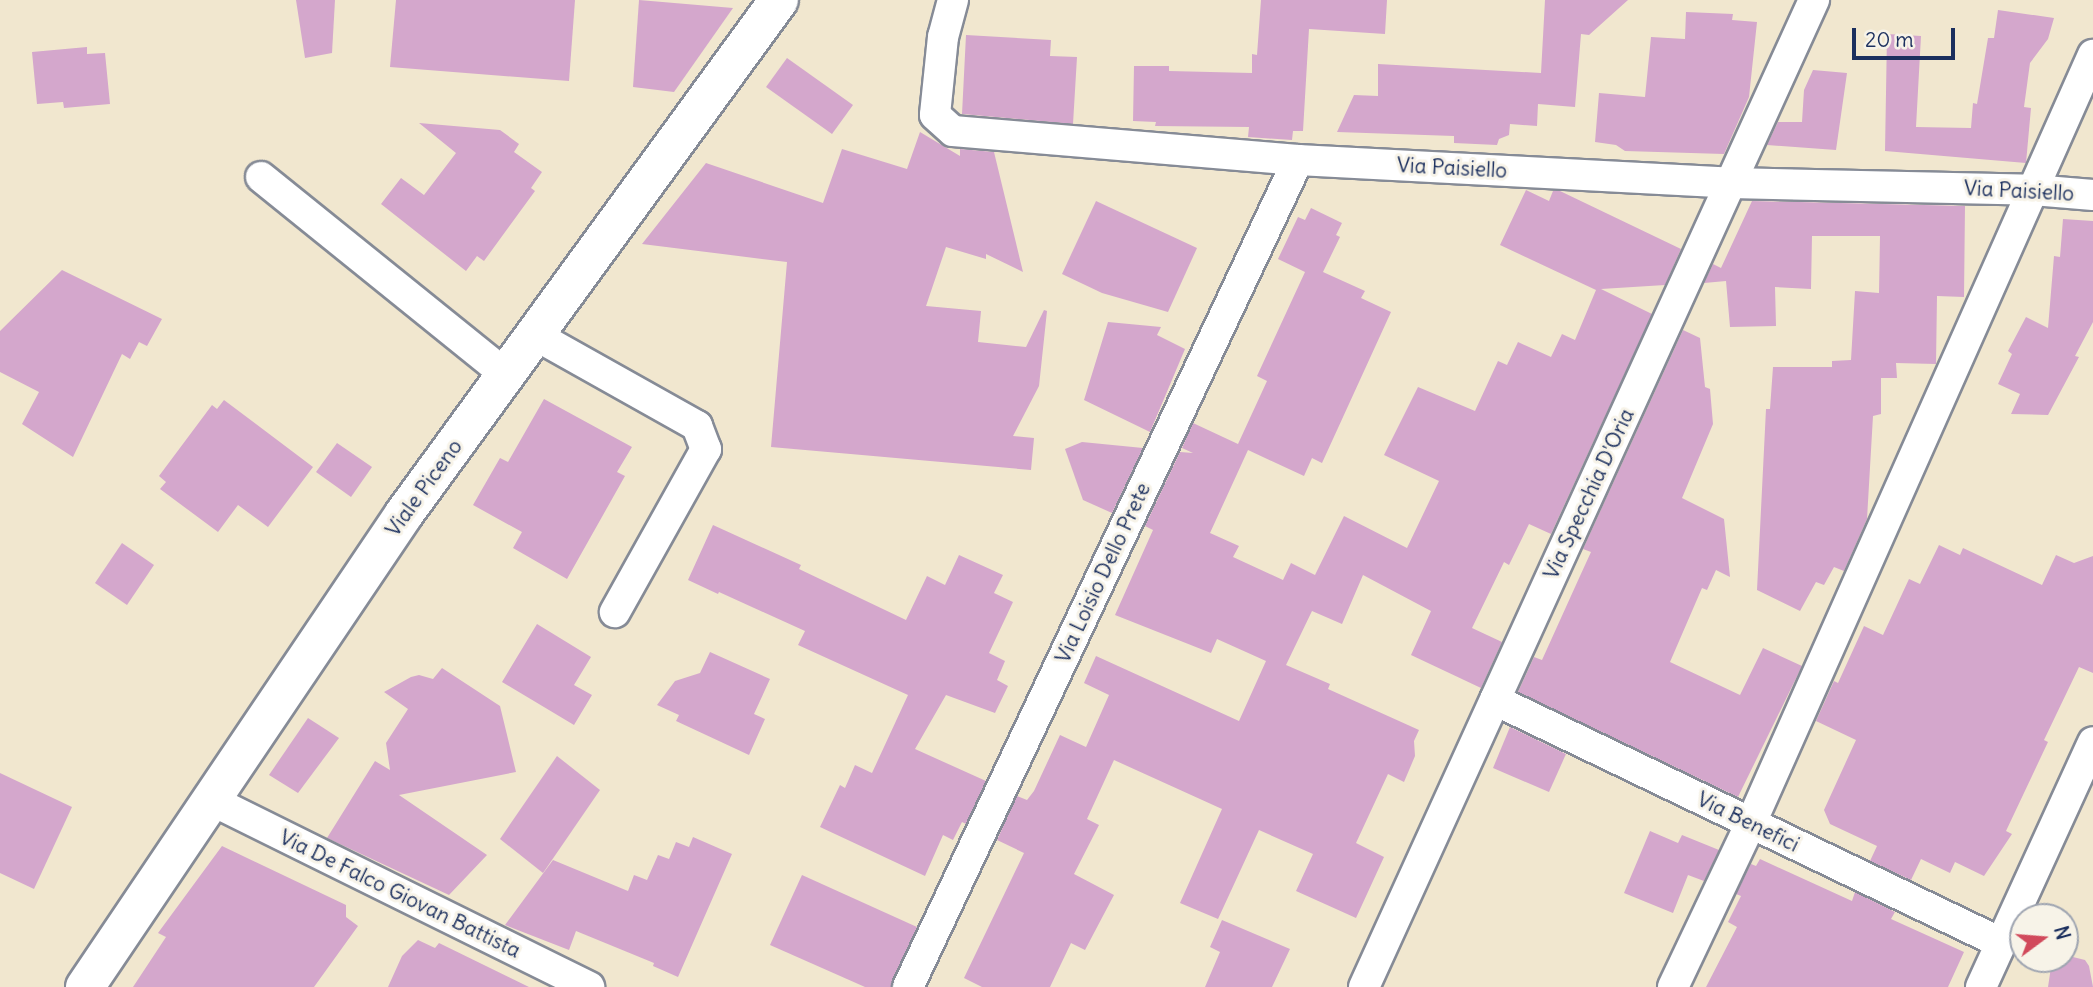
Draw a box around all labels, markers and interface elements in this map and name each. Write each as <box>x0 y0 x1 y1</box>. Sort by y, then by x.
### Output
scale bar <box>1855 14 1958 58</box>
text: 20 m <box>1865 26 1914 53</box>
street label: Via Paisiello <box>1396 153 1508 183</box>
street label: Via Paisiello <box>1963 176 2075 206</box>
street label: Via Specchia D'Oria <box>1538 405 1640 583</box>
street label: Viale Piceno <box>380 435 468 541</box>
street label: Via Loisio Dello Prete <box>1050 479 1156 667</box>
street label: Via Benefici <box>1693 786 1803 858</box>
street label: Via De Falco Giovan Battista <box>275 825 525 963</box>
north arrow <box>2009 903 2079 973</box>
text: N <box>2049 923 2076 942</box>

